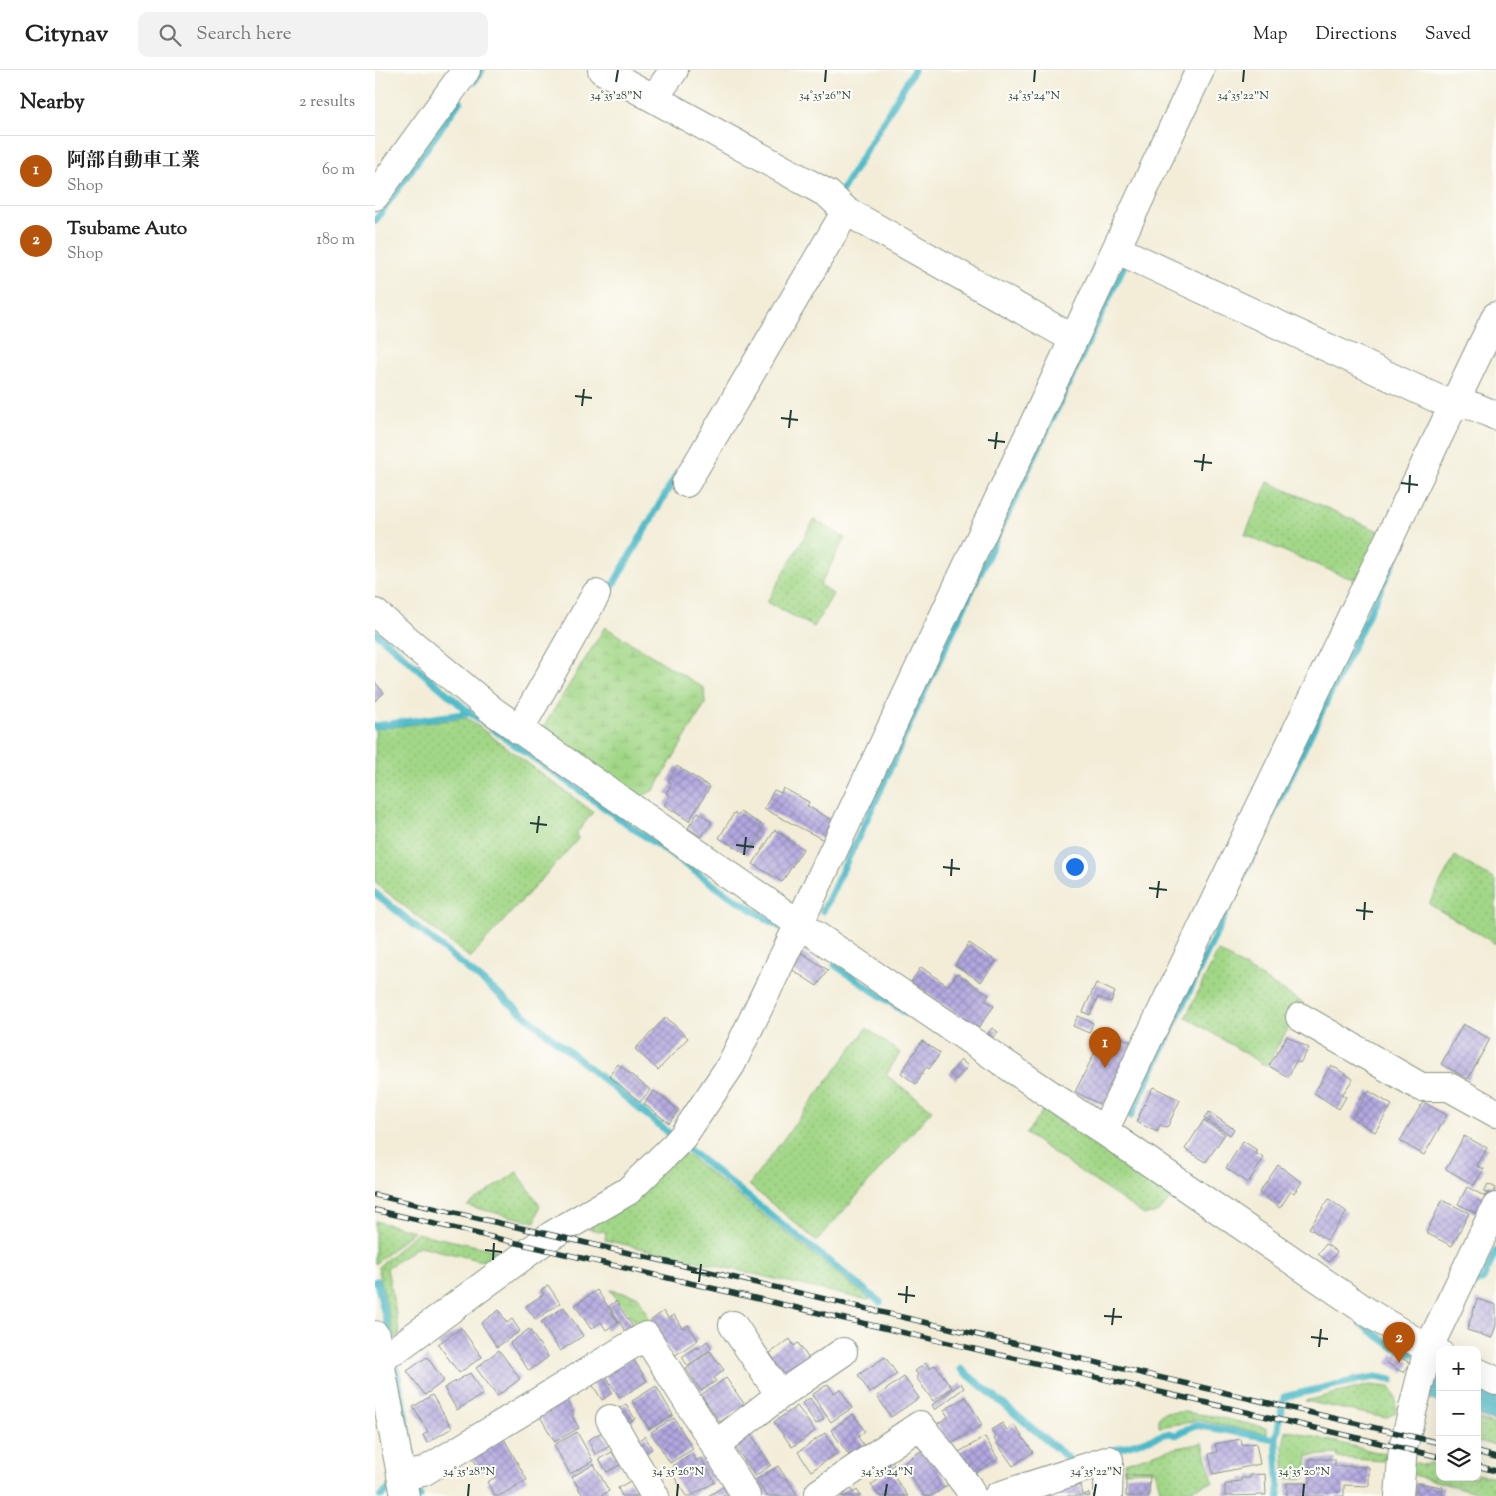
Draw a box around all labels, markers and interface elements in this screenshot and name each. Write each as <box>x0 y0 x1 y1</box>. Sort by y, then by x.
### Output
search box <box>138 12 488 57</box>
text: Citynav <box>25 18 108 52</box>
icon: search <box>156 21 184 49</box>
text: Search here <box>196 21 292 48</box>
text: Map <box>1253 22 1288 48</box>
text: Directions <box>1316 22 1397 48</box>
text: Saved <box>1425 22 1471 48</box>
text: 34°35'28"N <box>590 87 643 105</box>
text: 34°35'26"N <box>799 87 852 105</box>
text: 34°35'24"N <box>1008 87 1061 105</box>
text: 34°35'22"N <box>1217 87 1269 105</box>
text: Nearby <box>20 88 85 118</box>
text: 2 results <box>299 91 355 114</box>
text: 阿部自動車工業 <box>67 148 200 175</box>
text: 1 <box>33 159 39 182</box>
text: 60 m <box>322 159 355 182</box>
text: Shop <box>67 175 103 198</box>
text: Tsubame Auto <box>67 216 187 243</box>
text: 2 <box>32 229 40 252</box>
text: 180 m <box>316 229 355 252</box>
text: Shop <box>67 243 103 266</box>
your location <box>1062 854 1088 880</box>
pin: 1 <box>1089 1027 1121 1068</box>
pin: 2 <box>1383 1322 1415 1363</box>
map controls <box>1436 1346 1481 1481</box>
button: + <box>1436 1346 1481 1391</box>
button: − <box>1436 1391 1481 1436</box>
button: layers <box>1436 1436 1481 1481</box>
text: 34°35'28"N <box>443 1463 496 1481</box>
text: 34°35'26"N <box>652 1463 705 1481</box>
text: 34°35'24"N <box>861 1463 914 1481</box>
text: 34°35'22"N <box>1070 1463 1122 1481</box>
text: 34°35'20"N <box>1278 1463 1331 1481</box>

